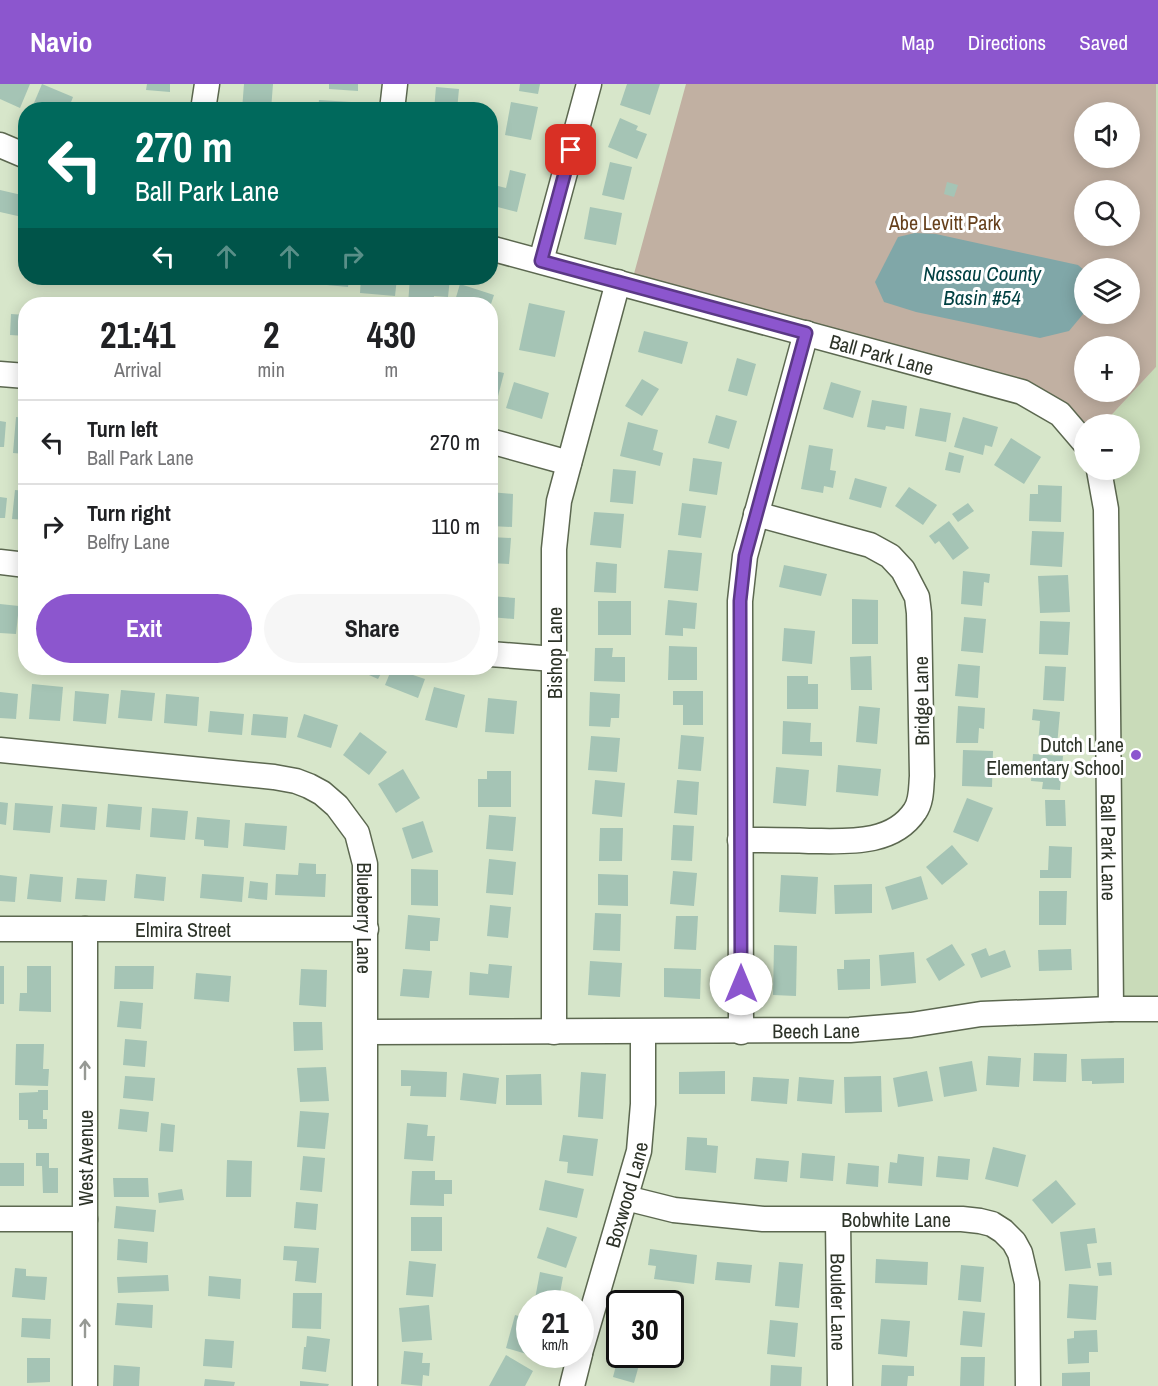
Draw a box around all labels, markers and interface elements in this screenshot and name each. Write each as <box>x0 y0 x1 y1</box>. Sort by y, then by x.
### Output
text: Navio <box>30 23 93 61</box>
text: Map <box>901 28 935 57</box>
text: Directions <box>968 28 1046 57</box>
text: Saved <box>1079 28 1128 57</box>
map controls <box>1074 102 1140 480</box>
button: sound <box>1074 102 1140 168</box>
text: 270 m <box>135 119 233 175</box>
pin <box>545 124 596 175</box>
icon: left <box>36 126 114 204</box>
icon: arrive <box>554 133 587 166</box>
text: Ball Park Lane <box>135 173 279 209</box>
button: search <box>1074 180 1140 246</box>
park label: Abe Levitt Park <box>888 209 1002 236</box>
icon: left <box>147 240 180 273</box>
icon: ahead <box>210 240 243 273</box>
icon: ahead <box>273 240 306 273</box>
icon: right <box>336 240 369 273</box>
button: layers <box>1074 258 1140 324</box>
water label: Nassau County Basin #54 <box>923 259 1042 312</box>
text: 21:41 <box>100 311 175 359</box>
text: 2 <box>263 311 279 359</box>
text: 430 <box>367 311 416 359</box>
street label: Ball Park Lane <box>827 327 937 381</box>
button: + <box>1074 336 1140 402</box>
text: Arrival <box>114 356 161 383</box>
text: min <box>257 356 285 383</box>
text: m <box>385 356 398 383</box>
text: Turn left <box>87 414 158 444</box>
button: − <box>1074 414 1140 480</box>
icon: left <box>36 426 69 459</box>
text: 270 m <box>430 427 480 457</box>
text: Ball Park Lane <box>87 444 194 471</box>
text: Turn right <box>87 498 171 528</box>
icon: right <box>36 510 69 543</box>
text: 110 m <box>431 511 480 541</box>
text: Belfry Lane <box>87 528 170 555</box>
button: Exit <box>36 594 252 663</box>
button: Share <box>264 594 480 663</box>
street label: Bishop Lane <box>541 607 568 699</box>
street label: Bridge Lane <box>907 656 935 746</box>
place label: Dutch Lane Elementary School <box>986 731 1124 781</box>
marker: Dutch Lane Elementary School <box>1129 748 1143 762</box>
street label: Ball Park Lane <box>1095 794 1123 901</box>
street label: Blueberry Lane <box>352 863 379 974</box>
street label: Elmira Street <box>135 916 231 943</box>
position arrow <box>709 952 773 1016</box>
street label: Beech Lane <box>772 1016 861 1044</box>
one-way arrow <box>79 1060 91 1080</box>
street label: West Avenue <box>72 1110 99 1206</box>
street label: Boxwood Lane <box>598 1141 653 1251</box>
street label: Bobwhite Lane <box>841 1206 951 1233</box>
street label: Boulder Lane <box>825 1253 853 1351</box>
speed limit sign: 30 <box>606 1290 684 1368</box>
text: 21 <box>541 1302 569 1342</box>
one-way arrow <box>79 1318 91 1338</box>
text: km/h <box>542 1334 568 1355</box>

